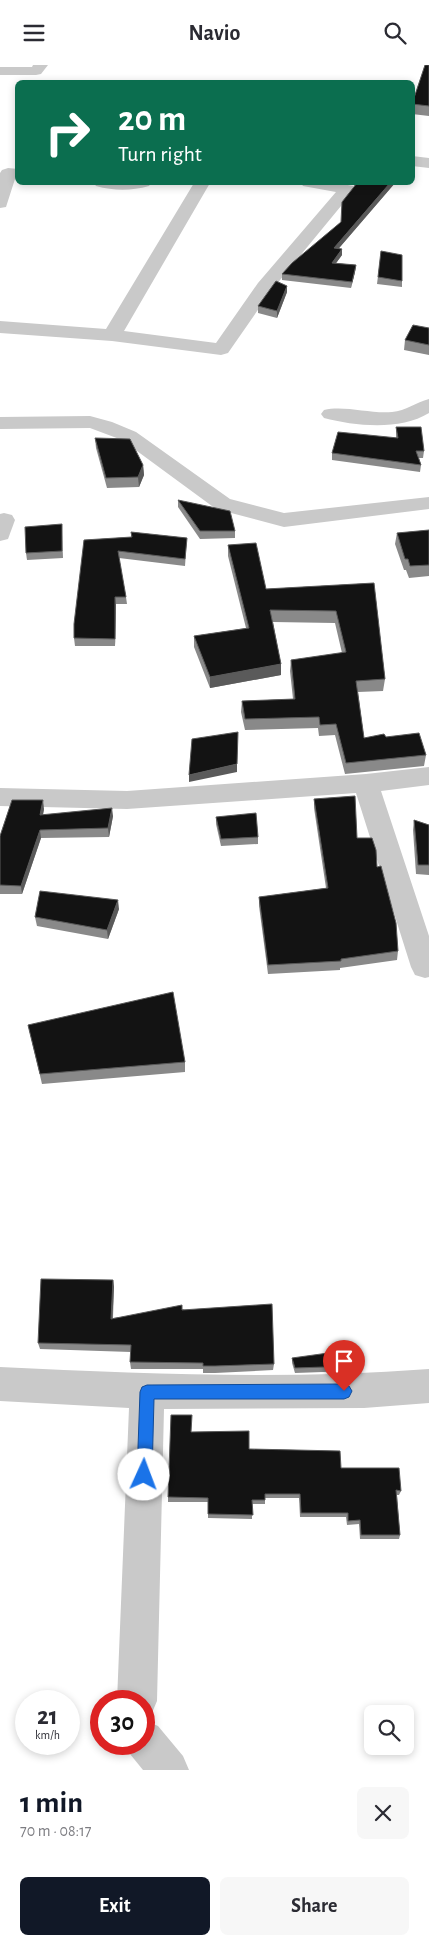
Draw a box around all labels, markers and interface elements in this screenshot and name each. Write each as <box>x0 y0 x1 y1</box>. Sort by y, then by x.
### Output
icon: menu <box>20 19 48 47</box>
icon: search <box>381 19 409 47</box>
text: Navio <box>189 22 240 44</box>
icon: right <box>35 100 100 165</box>
text: 20 m <box>118 102 186 137</box>
text: Turn right <box>118 143 202 165</box>
pin <box>323 1340 365 1391</box>
icon: arrive <box>330 1347 358 1375</box>
position arrow <box>117 1448 169 1500</box>
speed limit sign: 30 <box>90 1690 155 1755</box>
text: 21 <box>37 1704 58 1729</box>
map controls <box>364 1705 414 1755</box>
button: search <box>364 1705 414 1755</box>
text: km/h <box>35 1729 60 1741</box>
button: close <box>357 1787 409 1839</box>
text: 1 min <box>20 1788 83 1818</box>
text: 70 m · 08:17 <box>20 1823 91 1839</box>
button: Exit <box>20 1877 210 1935</box>
button: Share <box>220 1877 409 1935</box>

